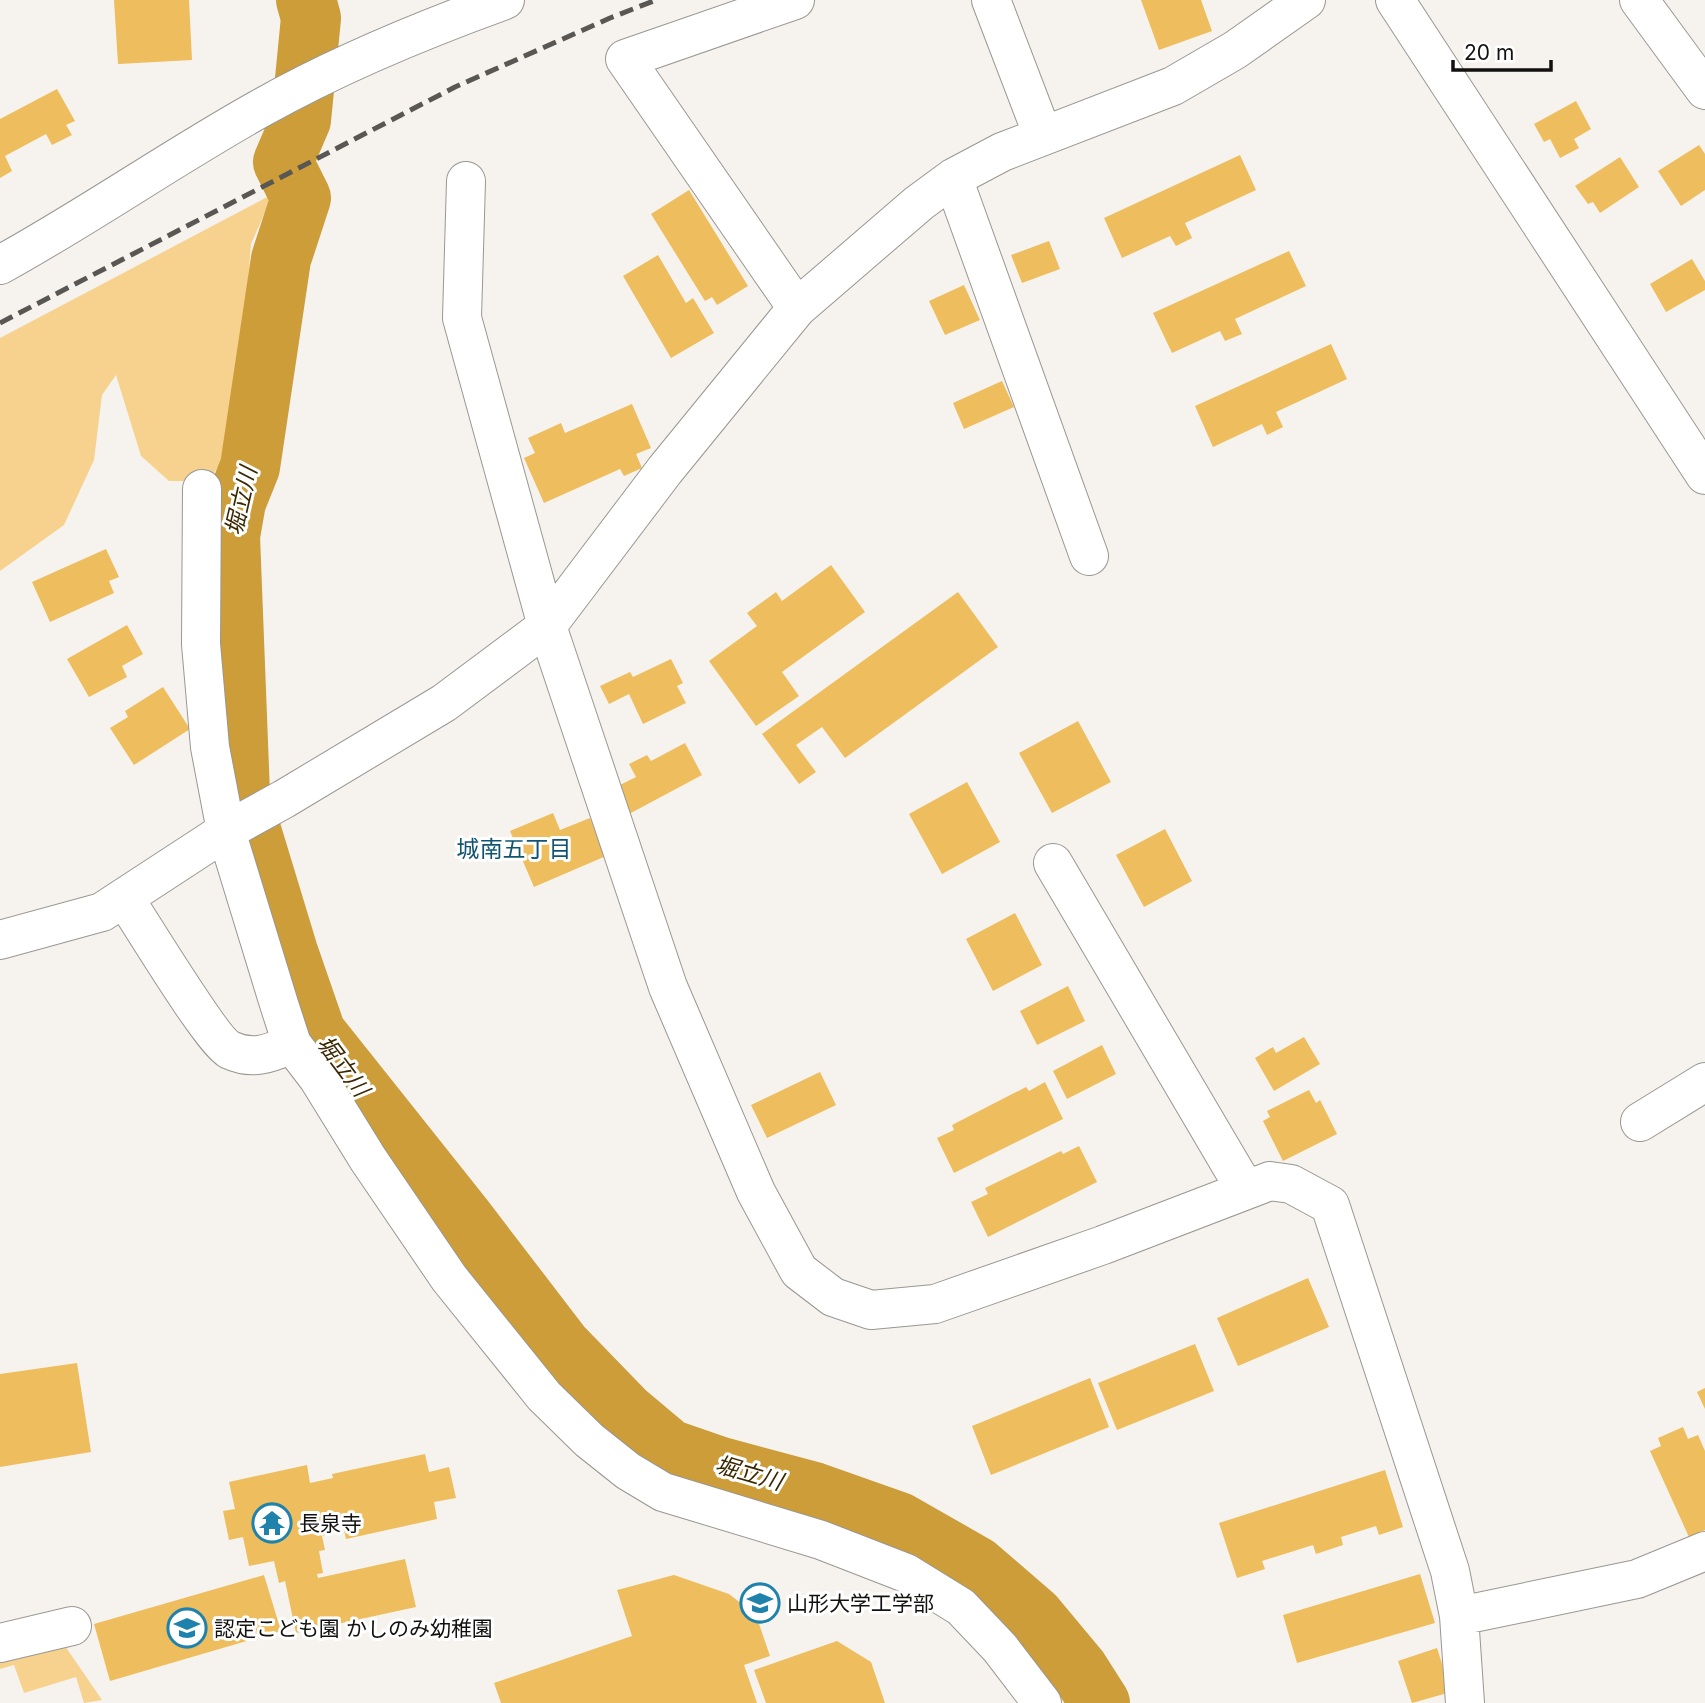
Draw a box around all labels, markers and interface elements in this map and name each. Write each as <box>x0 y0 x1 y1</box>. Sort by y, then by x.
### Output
scale bar <box>1453 28 1551 72</box>
text: 20 m <box>1464 40 1514 65</box>
water label: 堀立川 <box>220 461 263 538</box>
district label: 城南五丁目 <box>457 835 572 863</box>
water label: 堀立川 <box>311 1030 377 1104</box>
water label: 堀立川 <box>712 1450 789 1497</box>
temple icon: 長泉寺 <box>251 1502 293 1544</box>
place label: 長泉寺 <box>299 1511 362 1536</box>
school or university icon: 山形大学工学部 <box>739 1582 781 1624</box>
place label: 山形大学工学部 <box>787 1591 934 1616</box>
school or university icon: 認定こども園 かしのみ幼稚園 <box>166 1607 208 1649</box>
place label: 認定こども園 かしのみ幼稚園 <box>214 1616 493 1641</box>

